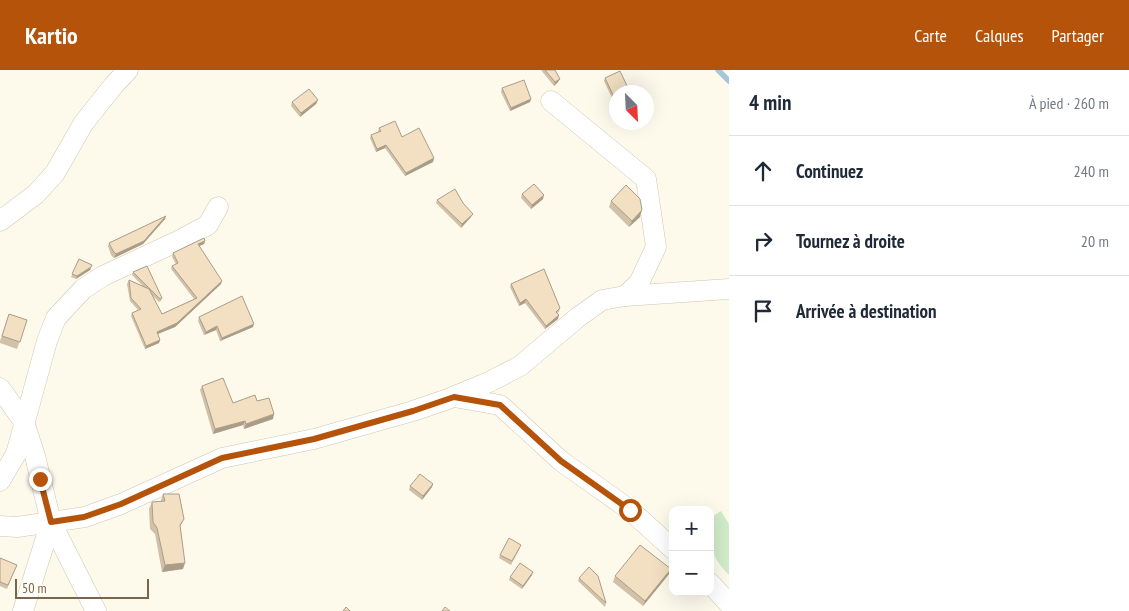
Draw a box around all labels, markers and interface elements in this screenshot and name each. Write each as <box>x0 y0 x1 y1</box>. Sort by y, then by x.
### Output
text: Kartio <box>25 20 78 51</box>
text: Carte <box>914 24 947 47</box>
text: Calques <box>975 24 1024 47</box>
text: Partager <box>1052 24 1104 47</box>
north arrow <box>609 85 654 130</box>
text: 4 min <box>749 89 791 116</box>
text: À pied · 260 m <box>1029 93 1109 113</box>
icon: ahead <box>749 157 777 185</box>
text: Continuez <box>796 159 863 183</box>
text: 240 m <box>1074 161 1109 181</box>
icon: right <box>749 227 777 255</box>
text: Tournez à droite <box>796 229 905 253</box>
text: 20 m <box>1081 231 1109 251</box>
icon: arrive <box>749 297 777 325</box>
text: Arrivée à destination <box>796 299 937 323</box>
route end <box>29 468 52 491</box>
route start <box>619 499 642 522</box>
map controls <box>669 506 714 596</box>
button: + <box>669 506 714 551</box>
button: − <box>669 551 714 596</box>
scale bar <box>15 576 149 599</box>
text: 50 m <box>22 579 47 597</box>

